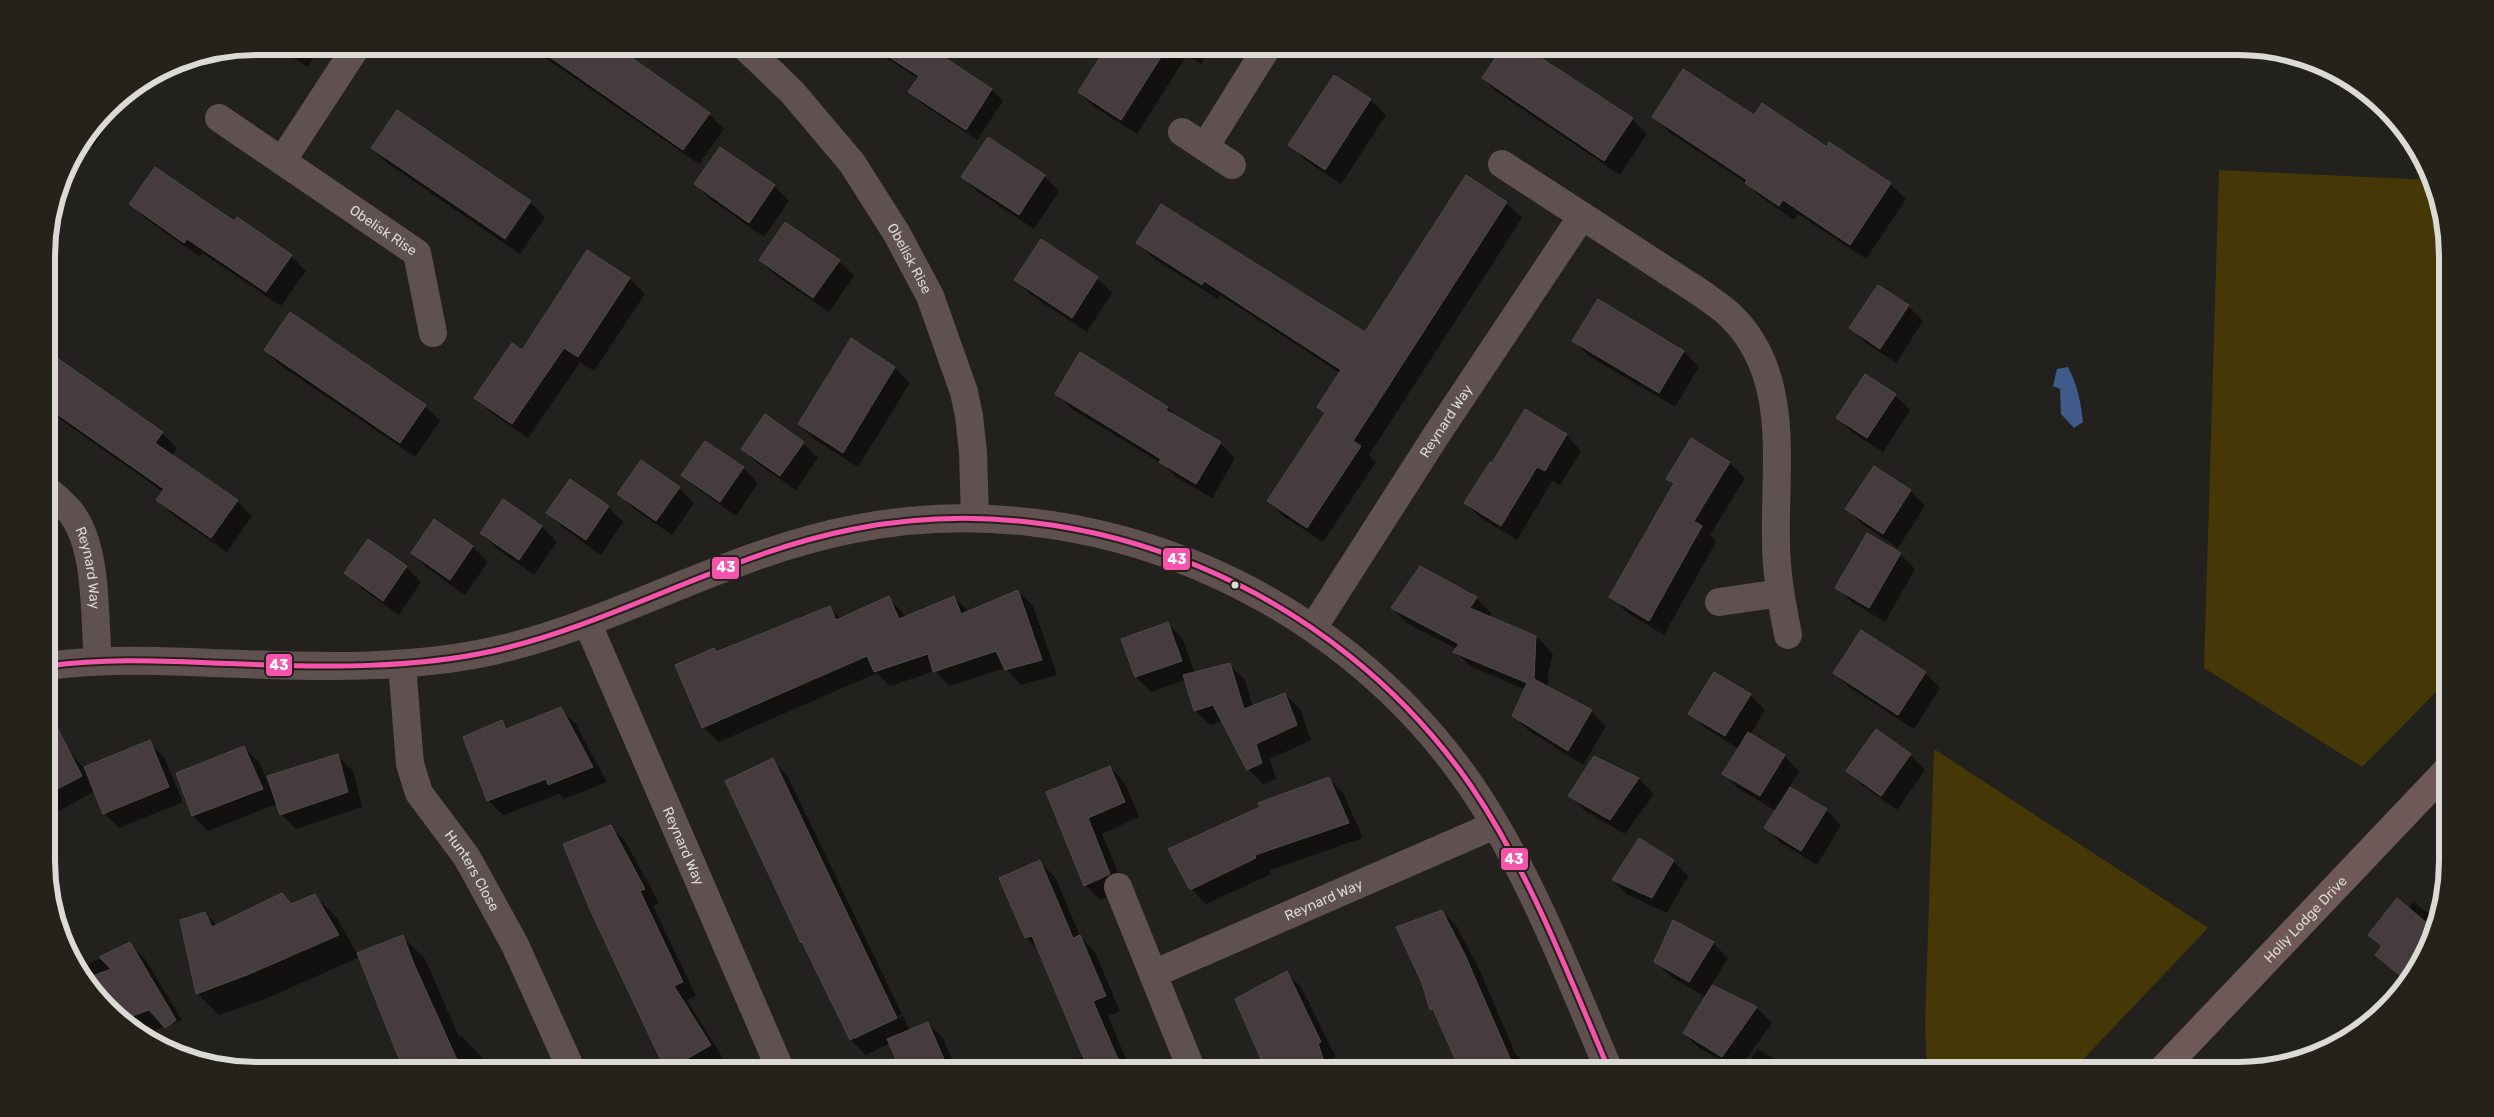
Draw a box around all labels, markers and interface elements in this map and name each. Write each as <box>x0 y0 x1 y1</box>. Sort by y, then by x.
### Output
street label: Obelisk Rise <box>346 202 420 260</box>
street label: Obelisk Rise <box>883 220 935 297</box>
street label: Reynard Way <box>1416 381 1477 461</box>
street label: Reynard Way <box>72 524 103 610</box>
line badge: 43 <box>1162 547 1191 571</box>
text: 43 <box>1168 551 1186 568</box>
line badge: 43 <box>711 556 740 580</box>
text: 43 <box>717 559 735 576</box>
unlabelled marker <box>1230 580 1240 590</box>
line badge: 43 <box>265 653 293 677</box>
text: 43 <box>270 657 288 674</box>
street label: Reynard Way <box>659 804 708 888</box>
street label: Hunters Close <box>441 827 503 914</box>
line badge: 43 <box>1500 847 1529 871</box>
text: 43 <box>1505 851 1523 868</box>
street label: Holly Lodge Drive <box>2260 873 2351 966</box>
street label: Reynard Way <box>1282 876 1366 925</box>

